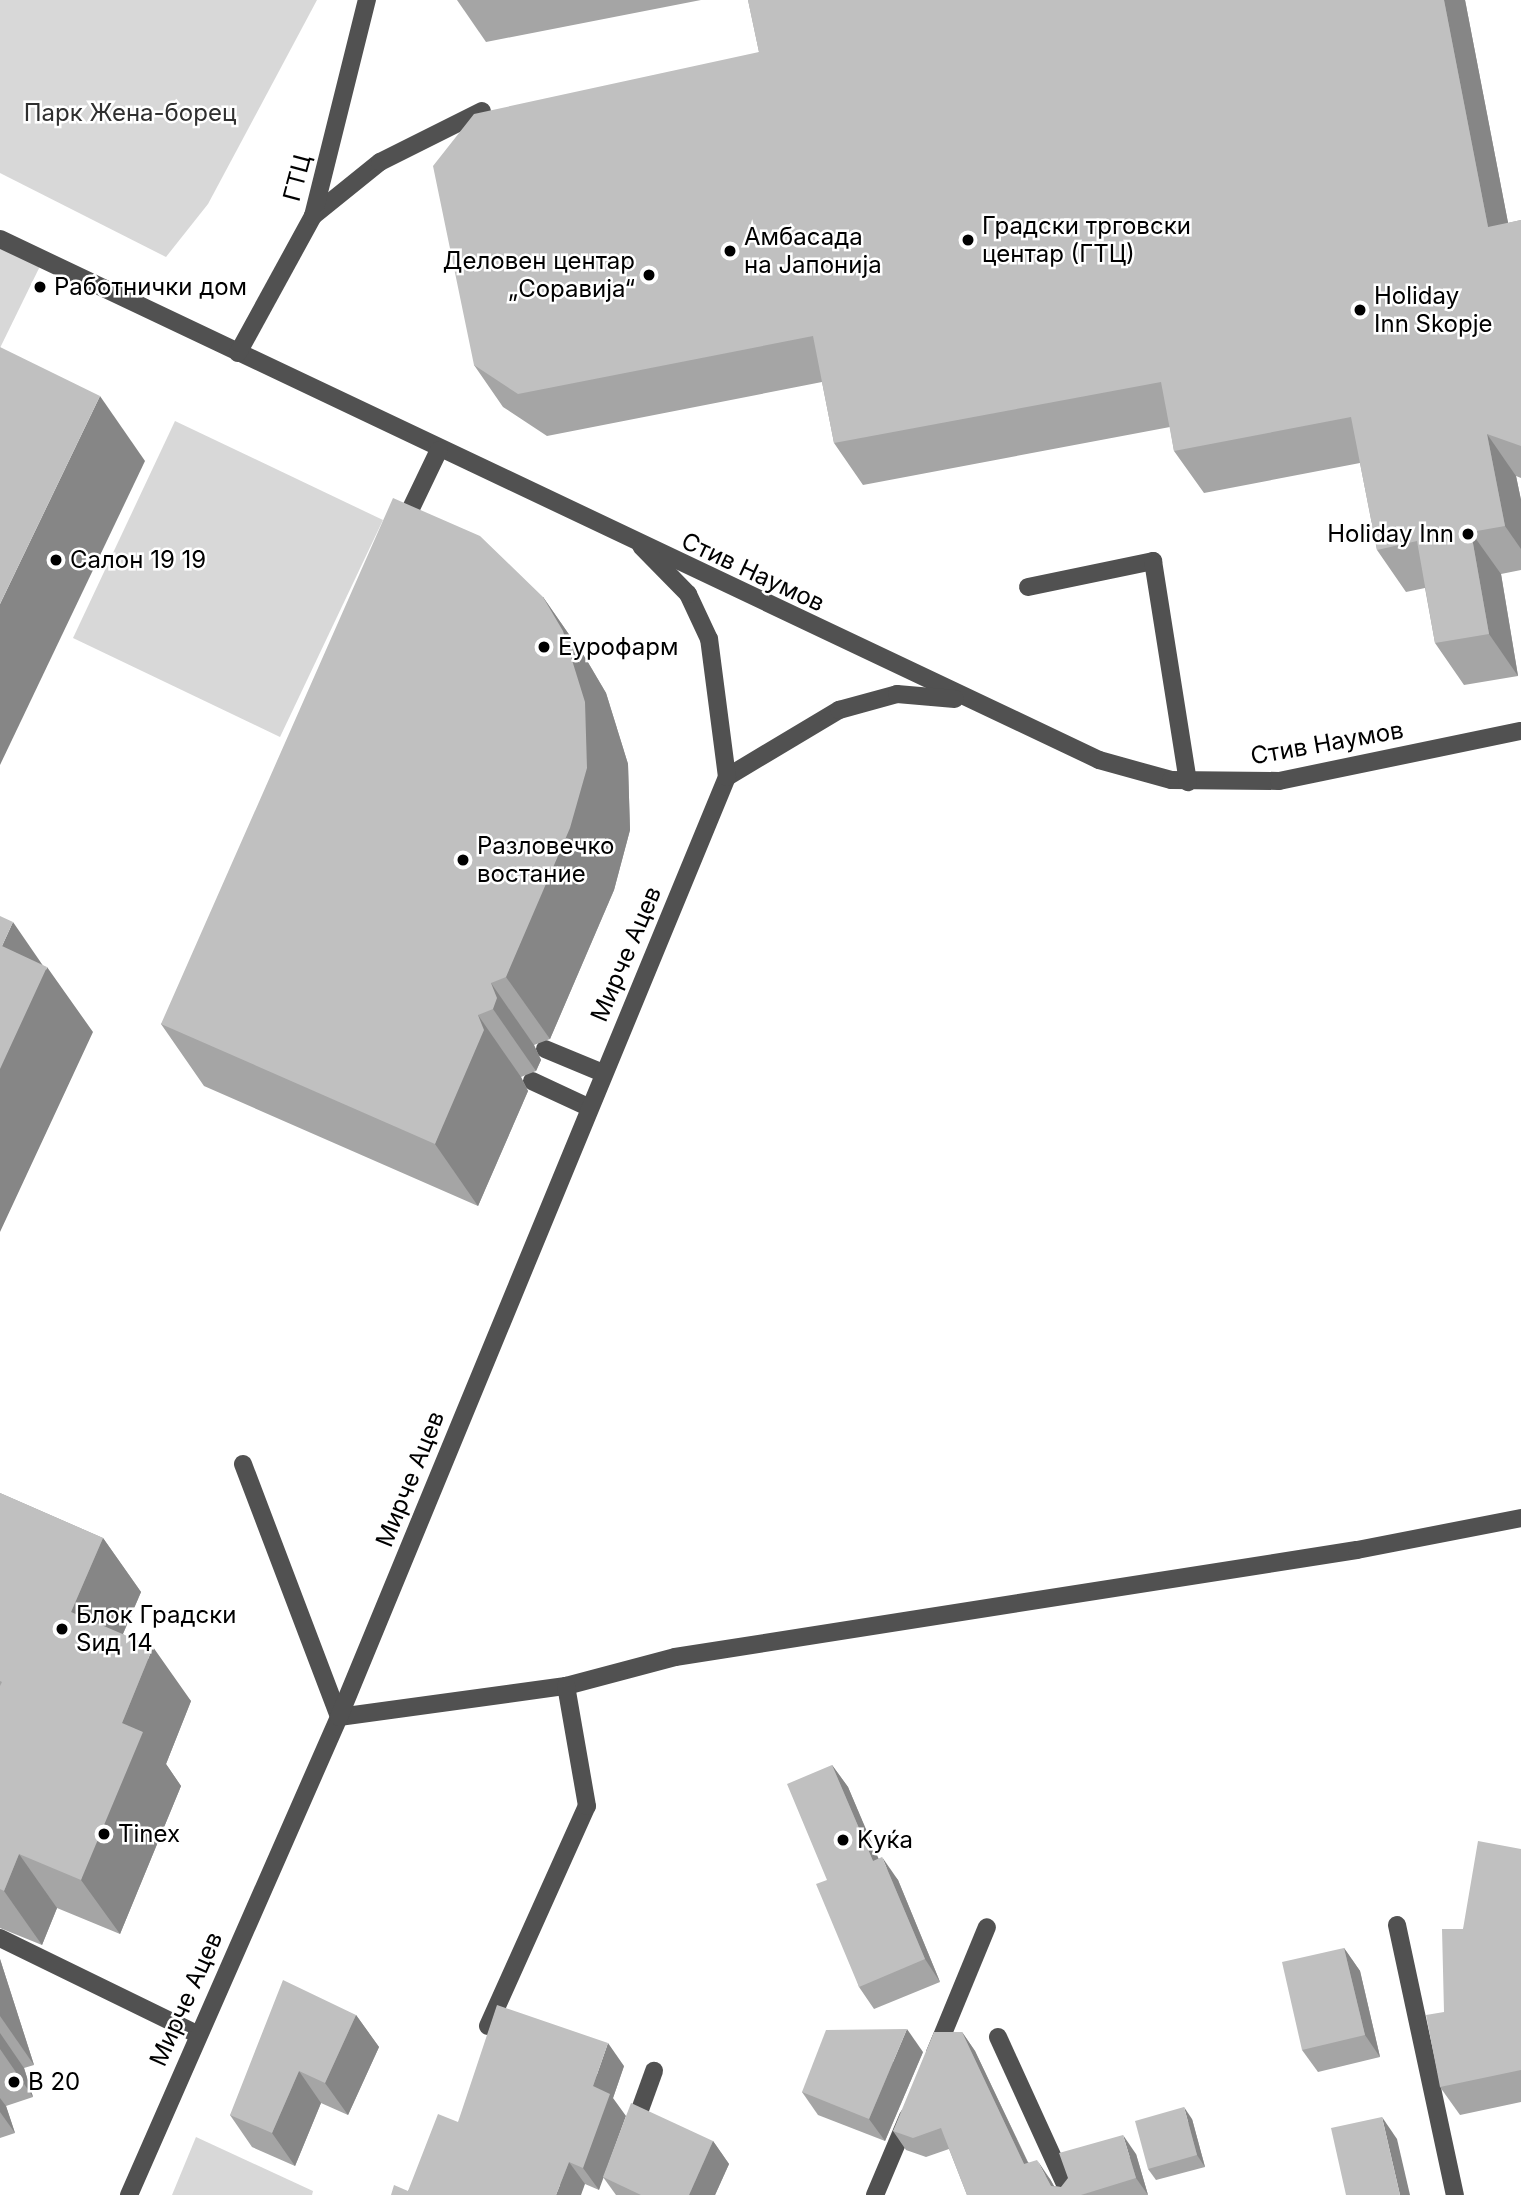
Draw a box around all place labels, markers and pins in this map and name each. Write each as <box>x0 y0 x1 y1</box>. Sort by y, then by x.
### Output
place label: Градски трговски центар (ГТЦ) <box>982 212 1191 268</box>
place label: Амбасада на Јапонија <box>744 223 882 279</box>
marker: Градски трговски центар (ГТЦ) <box>960 232 976 248</box>
marker: Амбасада на Јапонија <box>722 243 738 259</box>
place label: Деловен центар „Соравија“ <box>443 247 635 303</box>
marker: Деловен центар „Соравија“ <box>641 267 657 283</box>
place label: Работнички дом <box>54 273 247 301</box>
marker: Работнички дом <box>32 279 48 295</box>
place label: Holiday Inn Skopje <box>1374 282 1492 338</box>
marker: Holiday Inn Skopje <box>1352 302 1368 318</box>
place label: Holiday Inn <box>1327 520 1454 548</box>
marker: Holiday Inn <box>1460 526 1476 542</box>
place label: Салон 19 19 <box>70 546 206 574</box>
marker: Салон 19 19 <box>48 552 64 568</box>
place label: Еурофарм <box>558 633 678 661</box>
marker: Еурофарм <box>536 639 552 655</box>
place label: Разловечко востание <box>477 832 614 888</box>
marker: Разловечко востание <box>455 852 471 868</box>
place label: Блок Градски Sид 14 <box>76 1601 236 1657</box>
marker: Блок Градски Sид 14 <box>54 1621 70 1637</box>
place label: Tinex <box>118 1820 180 1848</box>
marker: Tinex <box>96 1826 112 1842</box>
place label: Kуќа <box>857 1826 913 1854</box>
marker: Kуќа <box>835 1832 851 1848</box>
place label: B 20 <box>28 2068 80 2096</box>
marker: B 20 <box>6 2074 22 2090</box>

